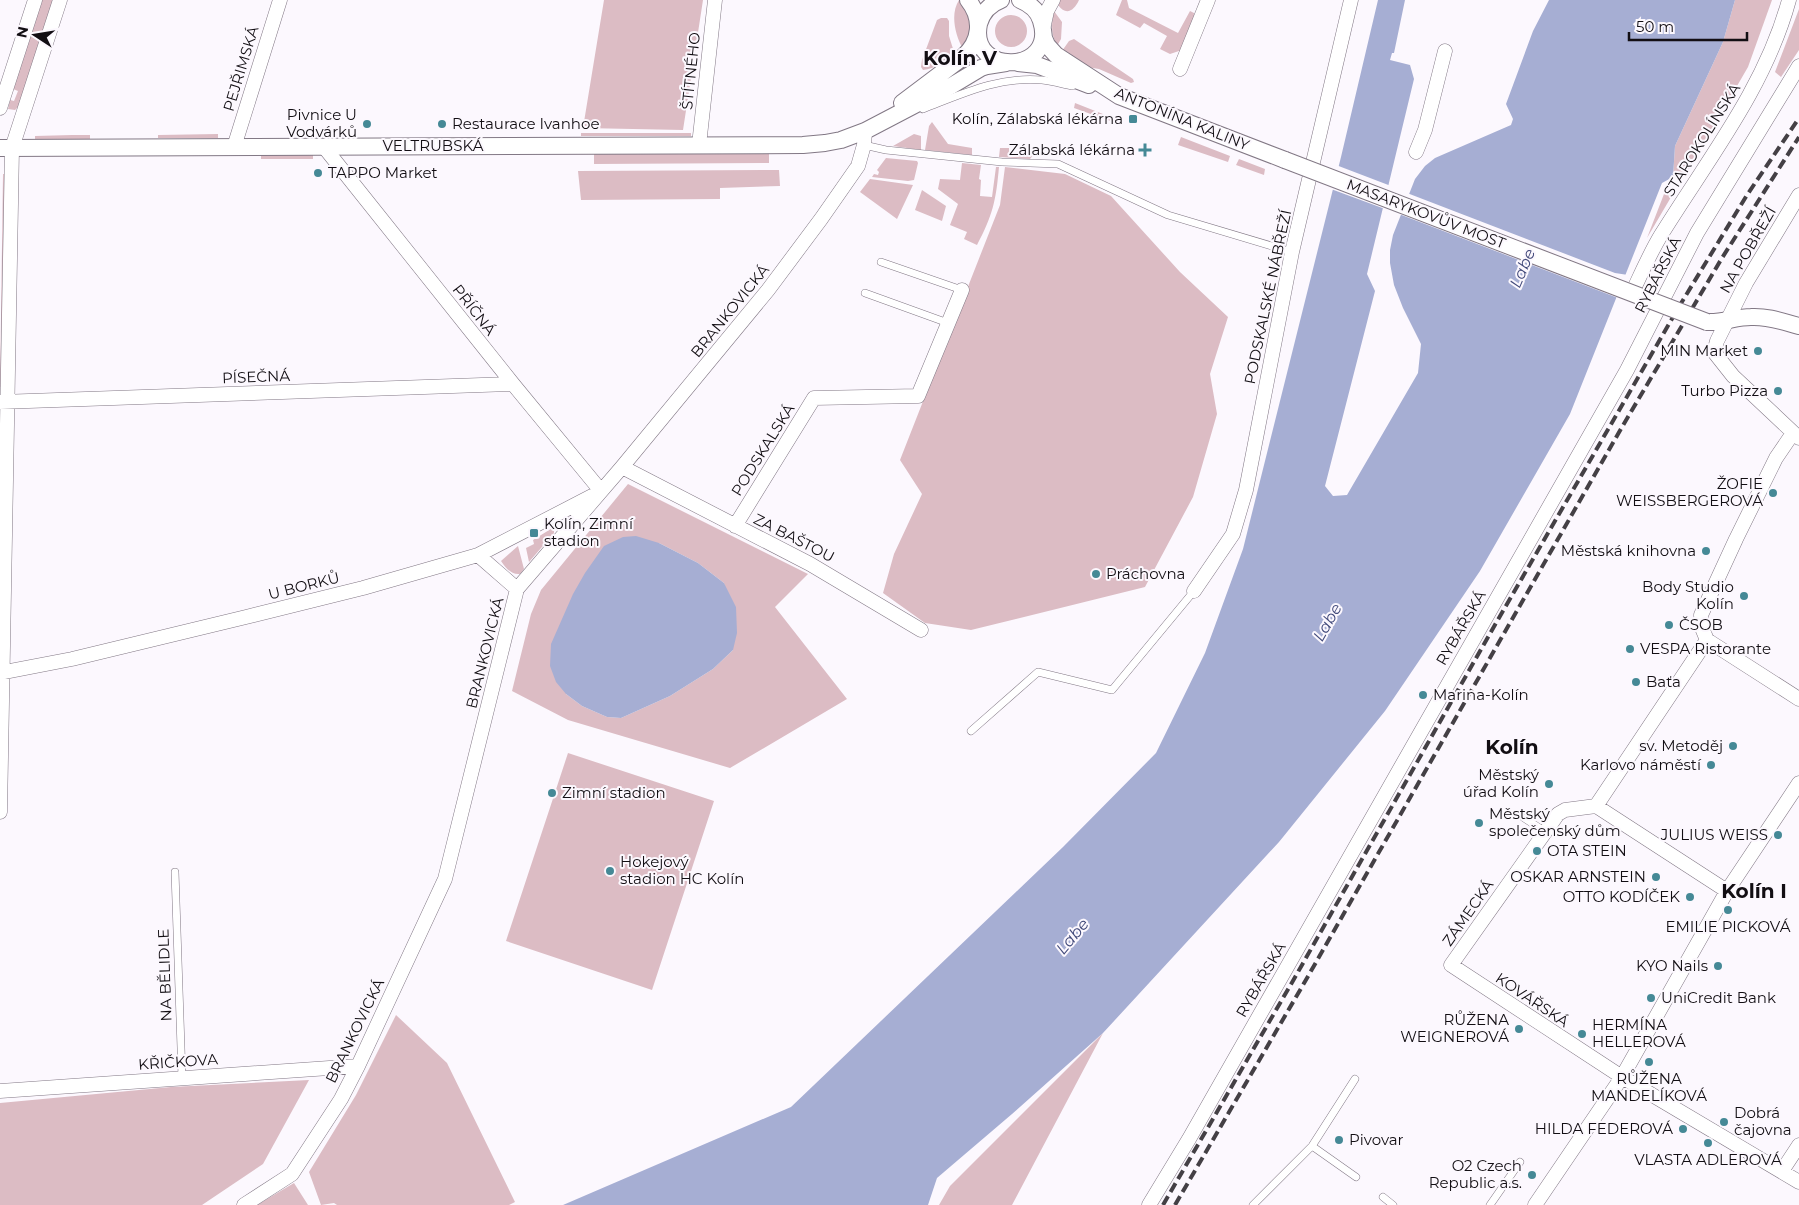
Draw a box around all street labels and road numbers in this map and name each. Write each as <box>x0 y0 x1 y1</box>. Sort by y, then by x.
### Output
street label: PEJŘIMSKÁ <box>219 24 263 114</box>
street label: ŠTÍTNÉHO <box>677 31 704 111</box>
street label: STAROKOLÍNSKÁ <box>1659 79 1744 200</box>
street label: ANTONÍNA KALINY <box>1112 83 1253 154</box>
street label: VELTRUBSKÁ <box>383 136 484 155</box>
street label: MASARYKOVŮV MOST <box>1344 174 1509 253</box>
street label: NA POBŘEŽÍ <box>1715 203 1780 296</box>
street label: PODSKALSKÉ NÁBŘEŽÍ <box>1240 207 1295 386</box>
street label: RYBÁŘSKÁ <box>1630 233 1685 316</box>
street label: BRANKOVICKÁ <box>686 260 773 361</box>
street label: PŘÍČNÁ <box>449 280 500 339</box>
street label: PÍSEČNÁ <box>222 366 291 387</box>
street label: PODSKALSKÁ <box>727 400 799 499</box>
street label: ZA BAŠTOU <box>751 509 838 566</box>
street label: U BORKŮ <box>266 567 342 604</box>
street label: RYBÁŘSKÁ <box>1432 587 1490 668</box>
street label: BRANKOVICKÁ <box>462 595 508 710</box>
street label: ZÁMECKÁ <box>1438 876 1497 949</box>
street label: NA BĚLIDLE <box>153 928 176 1022</box>
street label: RYBÁŘSKÁ <box>1232 939 1290 1020</box>
street label: KOVÁŘSKÁ <box>1492 968 1573 1031</box>
street label: BRANKOVICKÁ <box>321 975 388 1086</box>
street label: KŘIČKOVA <box>138 1049 219 1074</box>

